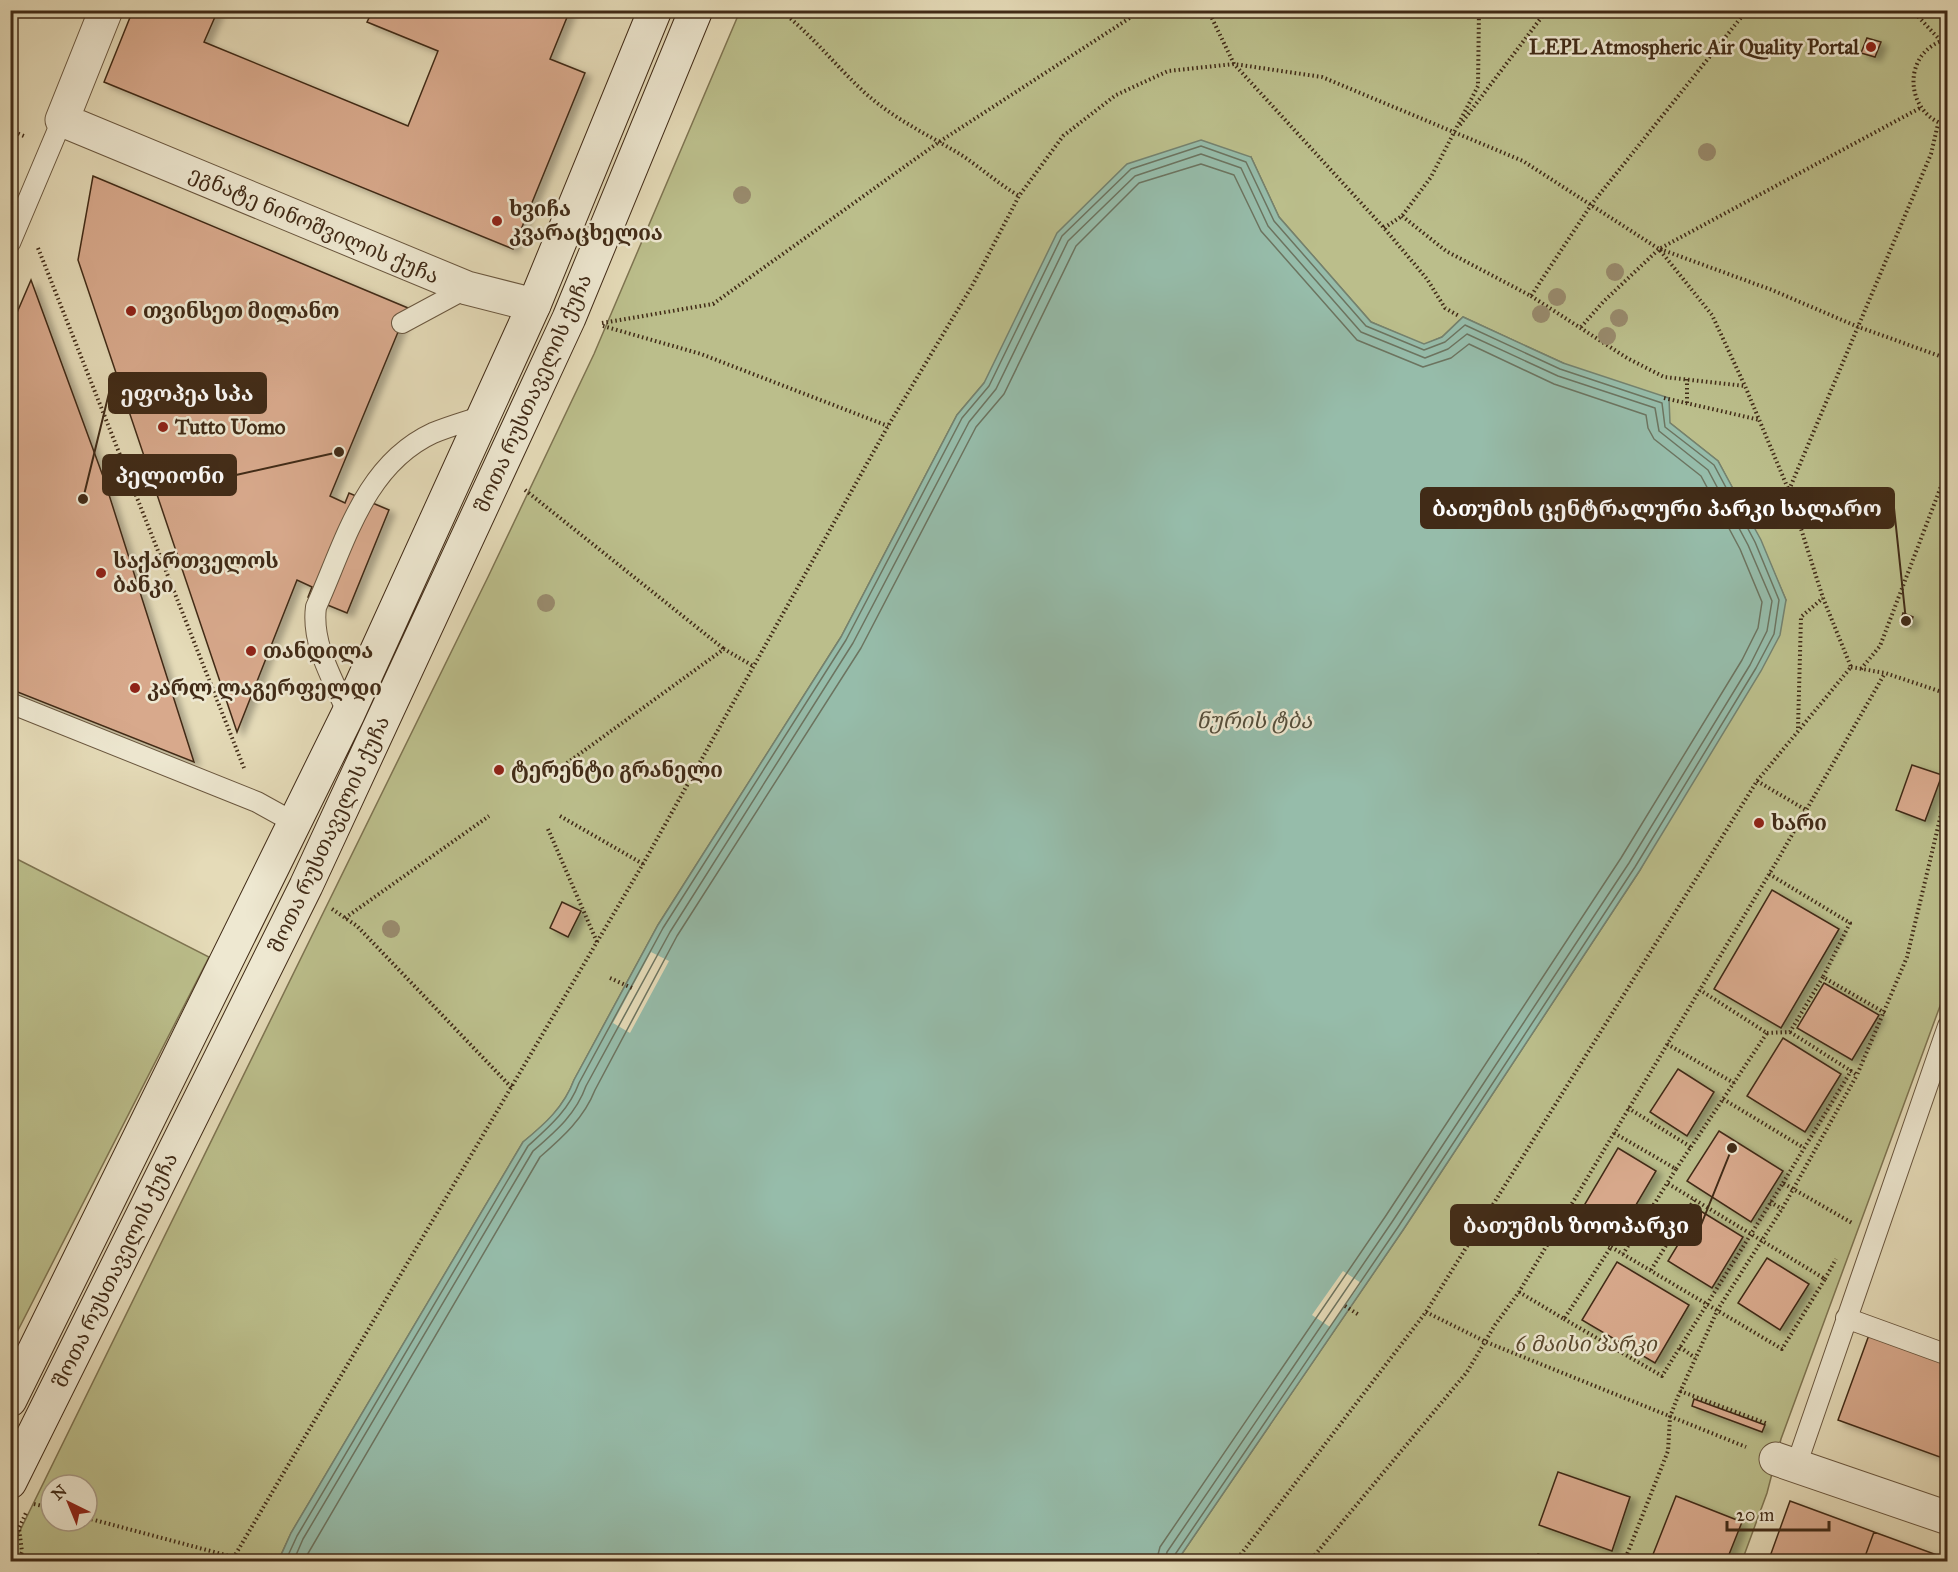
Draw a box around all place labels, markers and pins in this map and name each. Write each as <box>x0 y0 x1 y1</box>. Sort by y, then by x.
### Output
place label: LEPL Atmospheric Air Quality Portal <box>1529 34 1860 60</box>
marker: LEPL Atmospheric Air Quality Portal <box>1864 40 1878 54</box>
place label: ხვიჩა კვარაცხელია <box>509 196 663 246</box>
marker: ხვიჩა კვარაცხელია <box>490 214 504 228</box>
place label: თვინსეთ მილანო <box>143 298 339 324</box>
marker: თვინსეთ მილანო <box>124 304 138 318</box>
callout: ეფოპეა სპა <box>109 373 266 413</box>
place label: Tutto Uomo <box>174 414 286 440</box>
marker: Tutto Uomo <box>156 420 170 434</box>
callout: პელიონი <box>103 455 236 495</box>
callout: ბათუმის ცენტრალური პარკი სალარო <box>1421 488 1894 528</box>
place label: საქართველოს ბანკი <box>113 548 279 598</box>
marker: საქართველოს ბანკი <box>94 566 108 580</box>
place label: თანდილა <box>263 638 373 664</box>
marker: თანდილა <box>244 644 258 658</box>
place label: კარლ ლაგერფელდი <box>147 675 382 701</box>
marker: კარლ ლაგერფელდი <box>128 681 142 695</box>
place label: ტერენტი გრანელი <box>511 757 723 783</box>
marker: ტერენტი გრანელი <box>492 763 506 777</box>
place label: ხარი <box>1771 810 1827 836</box>
marker: ხარი <box>1752 816 1766 830</box>
callout: ბათუმის ზოოპარკი <box>1451 1205 1701 1245</box>

